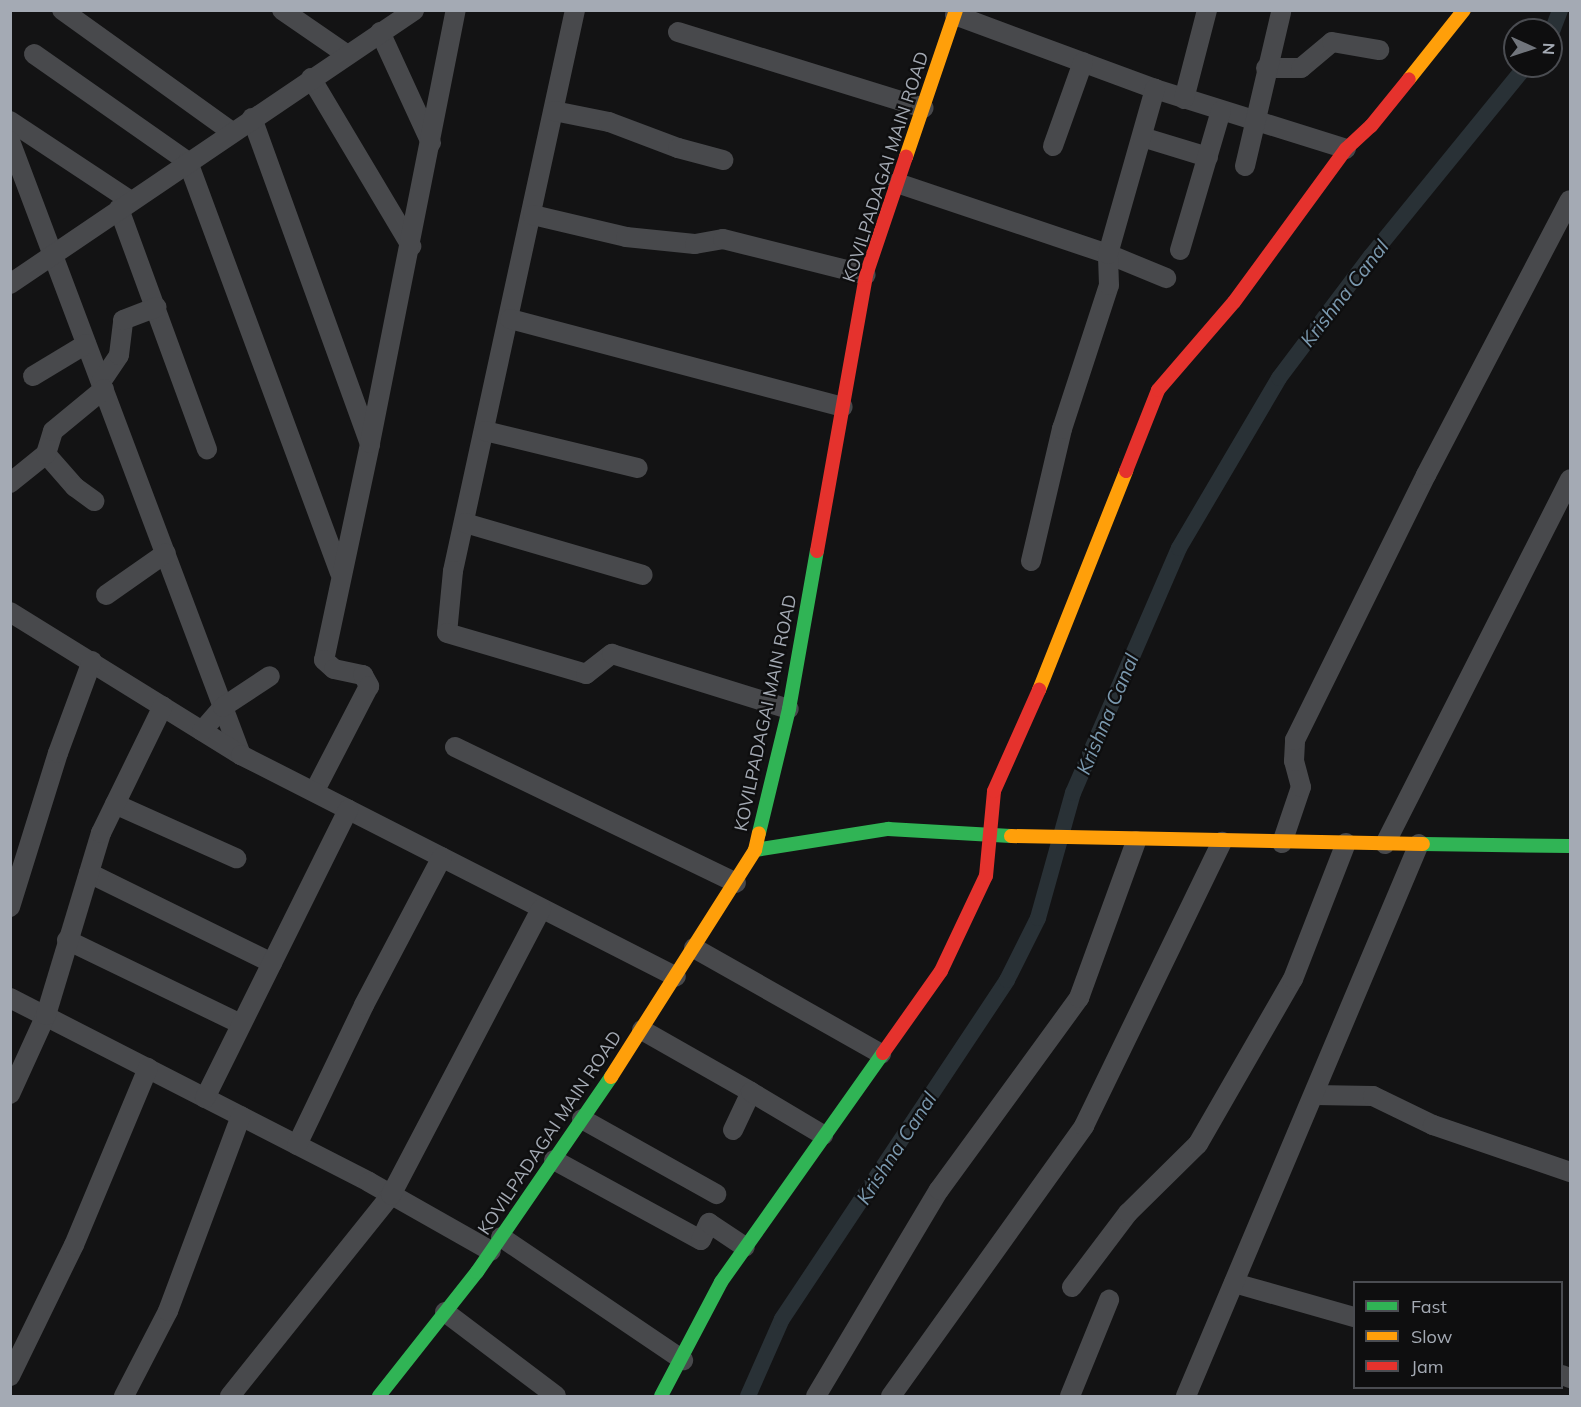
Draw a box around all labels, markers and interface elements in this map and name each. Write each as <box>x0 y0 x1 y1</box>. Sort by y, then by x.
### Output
north arrow <box>1503 18 1563 78</box>
text: N <box>1539 42 1559 55</box>
street label: KOVILPADAGAI MAIN ROAD <box>838 49 934 285</box>
water label: Krishna Canal <box>1295 235 1393 351</box>
street label: KOVILPADAGAI MAIN ROAD <box>730 593 802 833</box>
water label: Krishna Canal <box>1071 650 1143 778</box>
street label: KOVILPADAGAI MAIN ROAD <box>474 1027 626 1239</box>
water label: Krishna Canal <box>851 1087 941 1209</box>
legend <box>1353 1281 1563 1389</box>
text: Fast <box>1411 1295 1447 1318</box>
text: Slow <box>1411 1325 1452 1348</box>
text: Jam <box>1411 1355 1444 1378</box>

